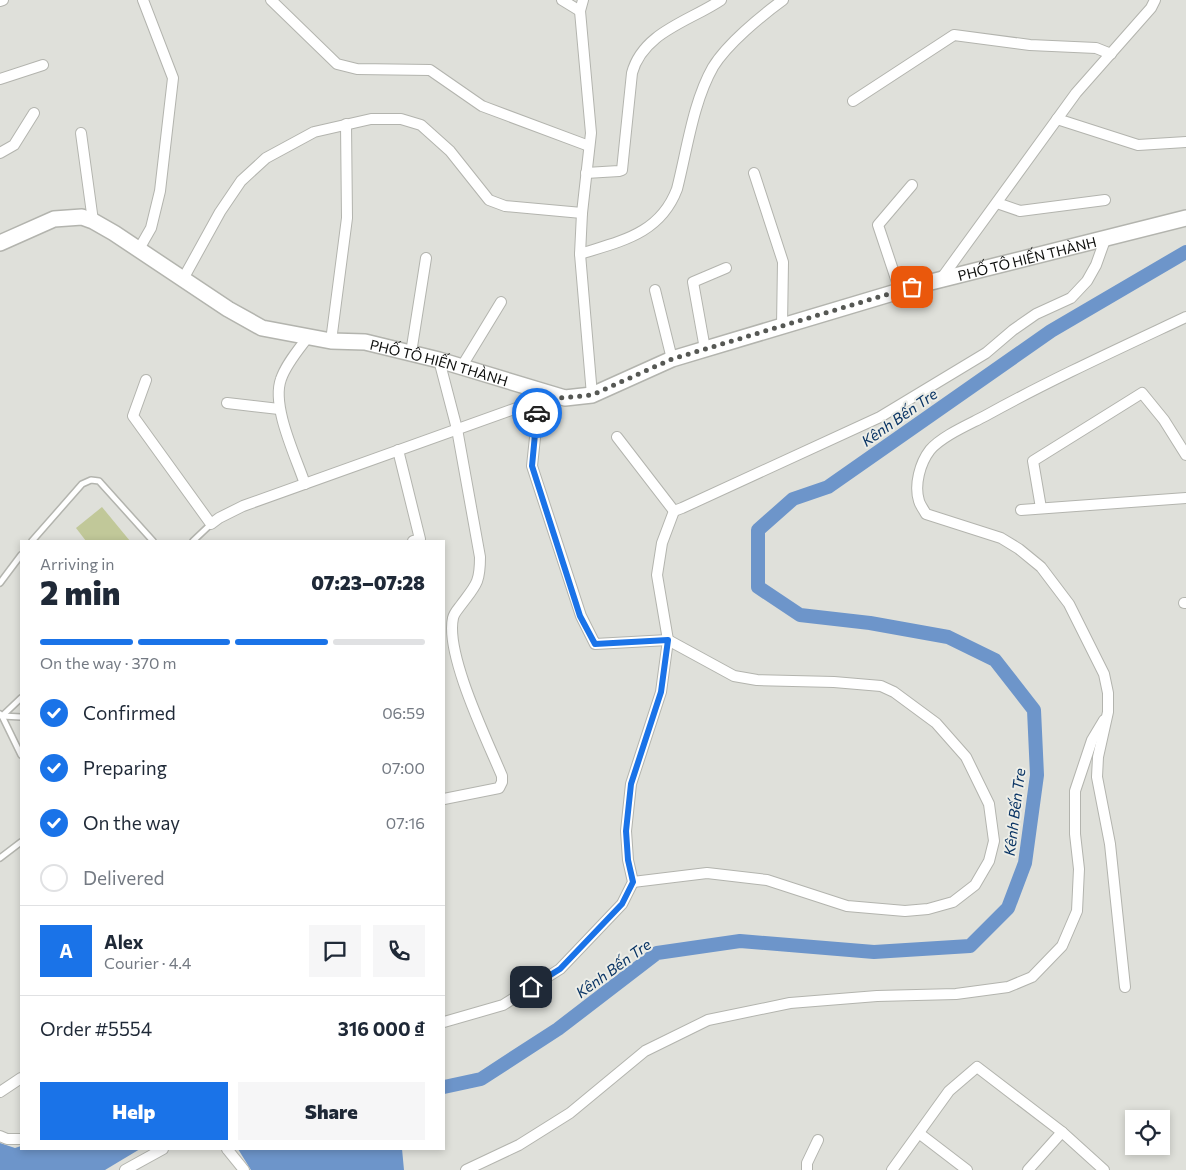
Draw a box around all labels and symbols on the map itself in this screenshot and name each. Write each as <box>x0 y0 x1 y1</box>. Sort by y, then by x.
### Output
street label: PHỐ TÔ HIẾN THÀNH <box>956 232 1098 283</box>
pin <box>891 266 933 308</box>
street label: PHỐ TÔ HIẾN THÀNH <box>368 335 510 389</box>
water label: Kênh Bến Tre <box>858 384 940 450</box>
courier <box>512 388 562 438</box>
water label: Kênh Bến Tre <box>1000 767 1028 857</box>
water label: Kênh Bến Tre <box>572 935 654 1001</box>
pin <box>510 966 552 1008</box>

